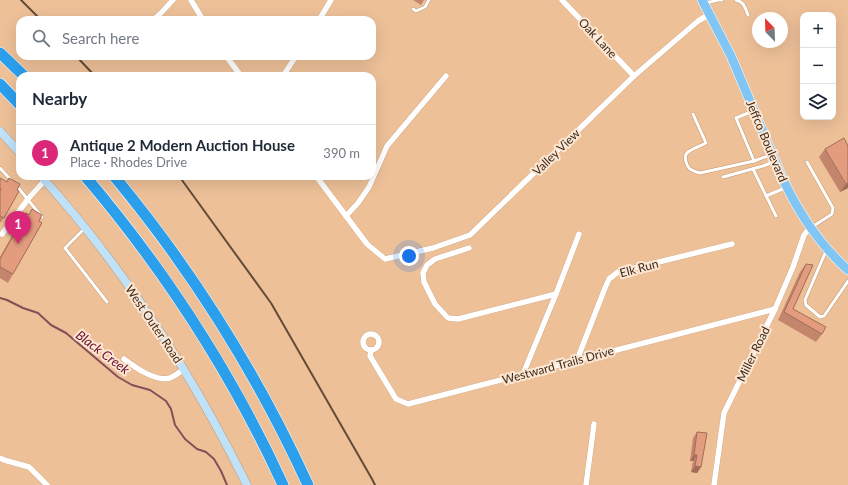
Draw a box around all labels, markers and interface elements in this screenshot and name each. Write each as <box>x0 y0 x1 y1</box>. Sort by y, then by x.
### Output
north arrow <box>752 12 788 48</box>
map controls <box>800 12 836 120</box>
button: + <box>800 12 836 48</box>
street label: Oak Lane <box>576 15 620 61</box>
search box <box>16 16 376 60</box>
icon: search <box>30 27 52 49</box>
text: Search here <box>62 29 139 47</box>
button: − <box>800 48 836 84</box>
button: layers <box>800 84 836 120</box>
text: Nearby <box>32 88 87 109</box>
street label: Jeffco Boulevard <box>743 98 791 184</box>
street label: Valley View <box>529 125 583 178</box>
text: Antique 2 Modern Auction House <box>70 136 295 154</box>
text: 1 <box>41 145 49 161</box>
text: 390 m <box>323 145 360 161</box>
text: Place · Rhodes Drive <box>70 154 187 170</box>
pin: 1 <box>5 211 31 244</box>
your location <box>399 246 419 266</box>
street label: Elk Run <box>618 256 660 280</box>
street label: West Outer Road <box>122 282 186 366</box>
street label: Miller Road <box>733 324 773 384</box>
water label: Black Creek <box>73 327 134 378</box>
street label: Westward Trails Drive <box>500 343 616 387</box>

